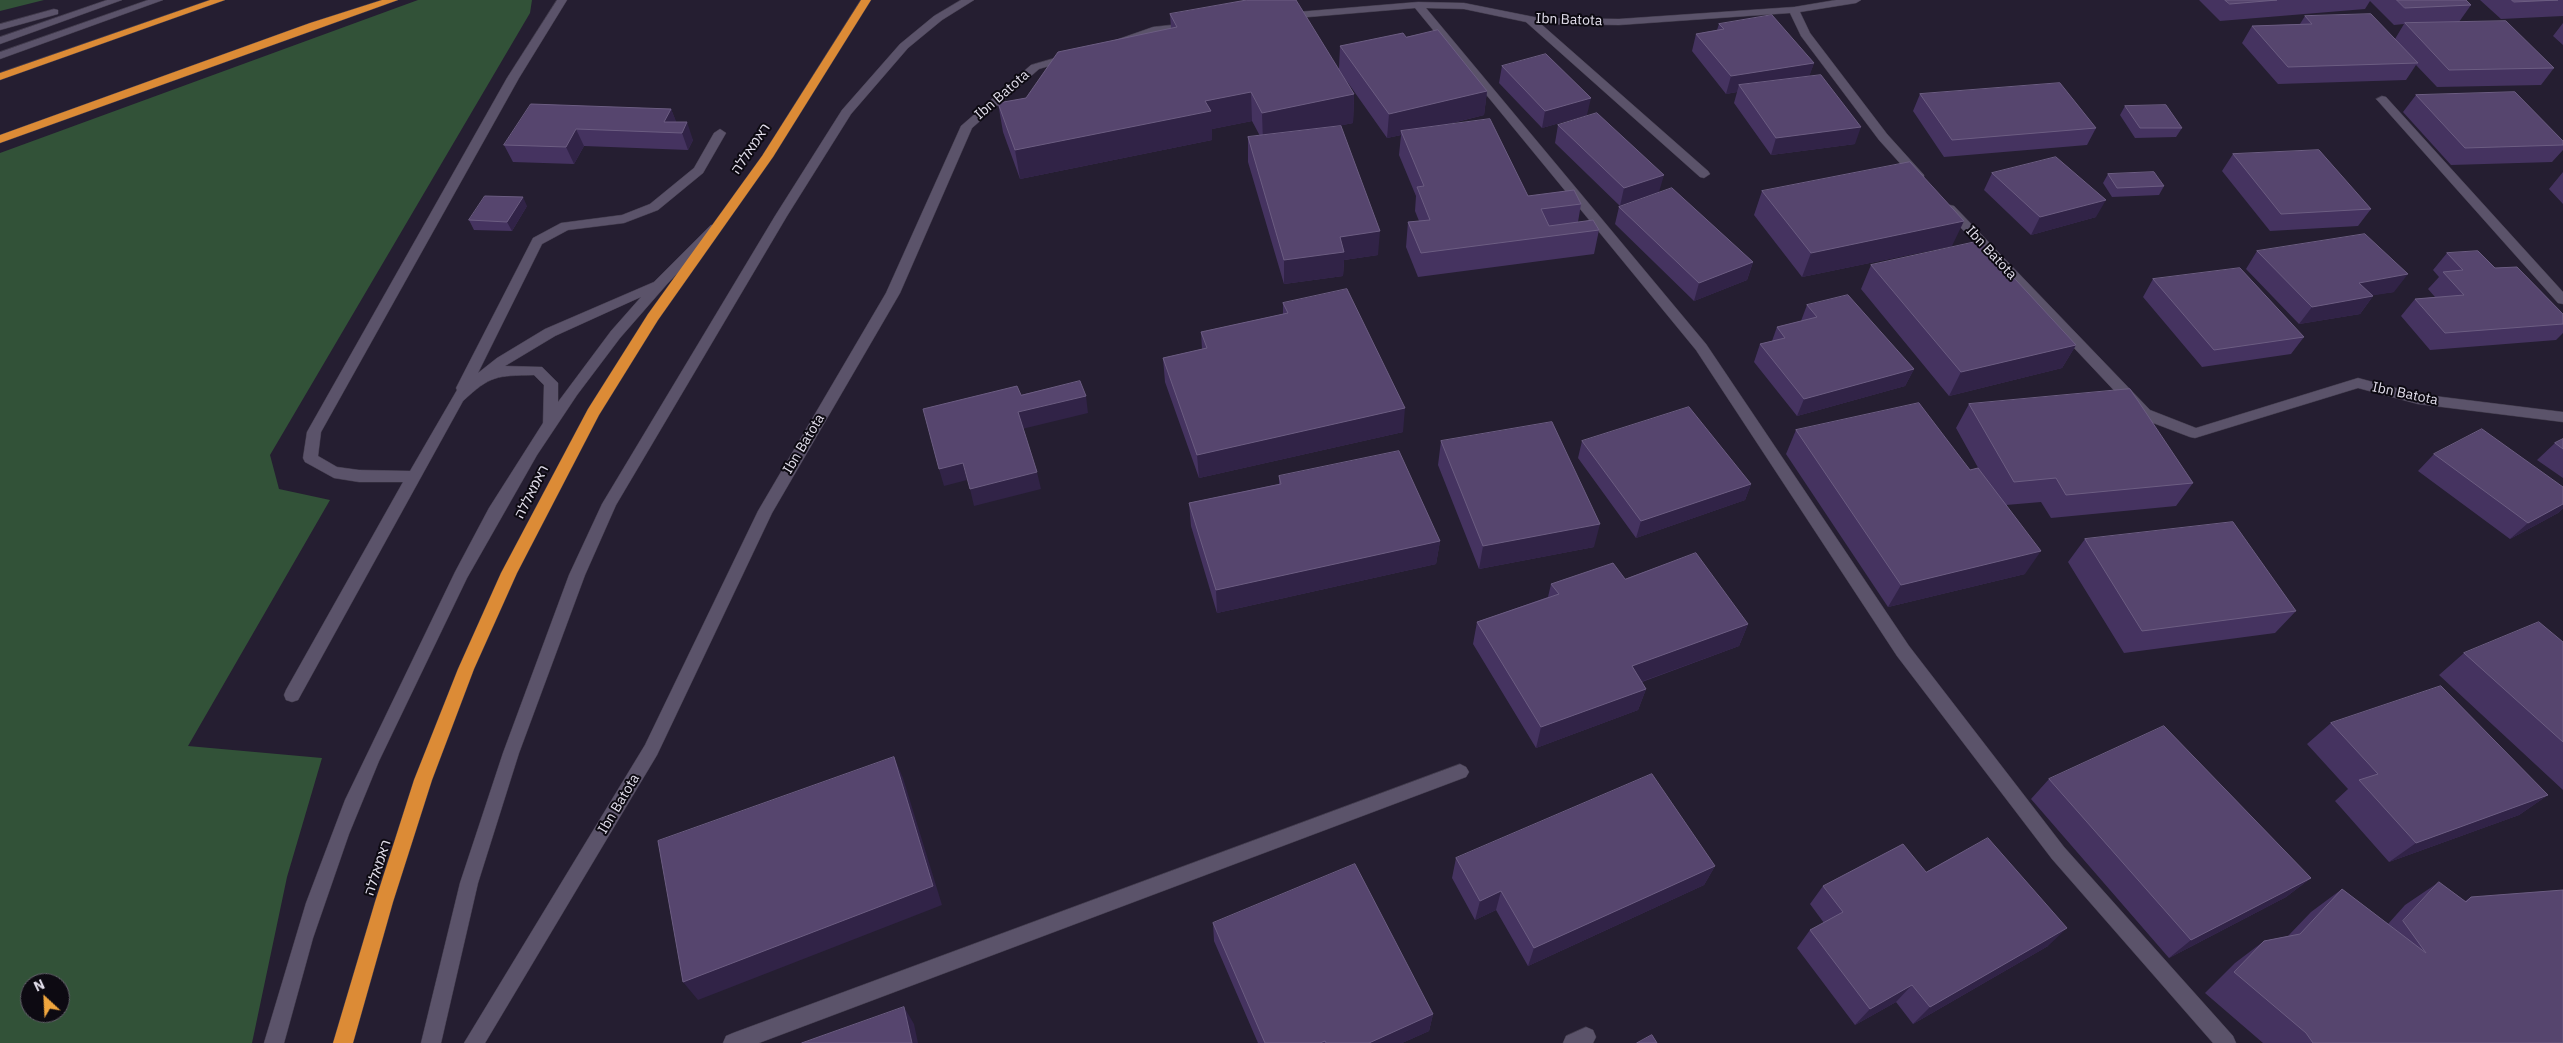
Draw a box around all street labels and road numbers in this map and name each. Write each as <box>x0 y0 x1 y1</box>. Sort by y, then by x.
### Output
street label: Ibn Batota <box>1535 10 1603 30</box>
street label: Ibn Batota <box>971 67 1033 123</box>
street label: ראמאללה <box>728 120 774 178</box>
street label: Ibn Batota <box>1962 223 2020 283</box>
street label: Ibn Batota <box>2371 379 2439 409</box>
street label: Ibn Batota <box>780 411 828 477</box>
street label: ראמאללה <box>511 463 553 521</box>
street label: Ibn Batota <box>595 771 643 837</box>
street label: ראמאללה <box>361 838 395 898</box>

